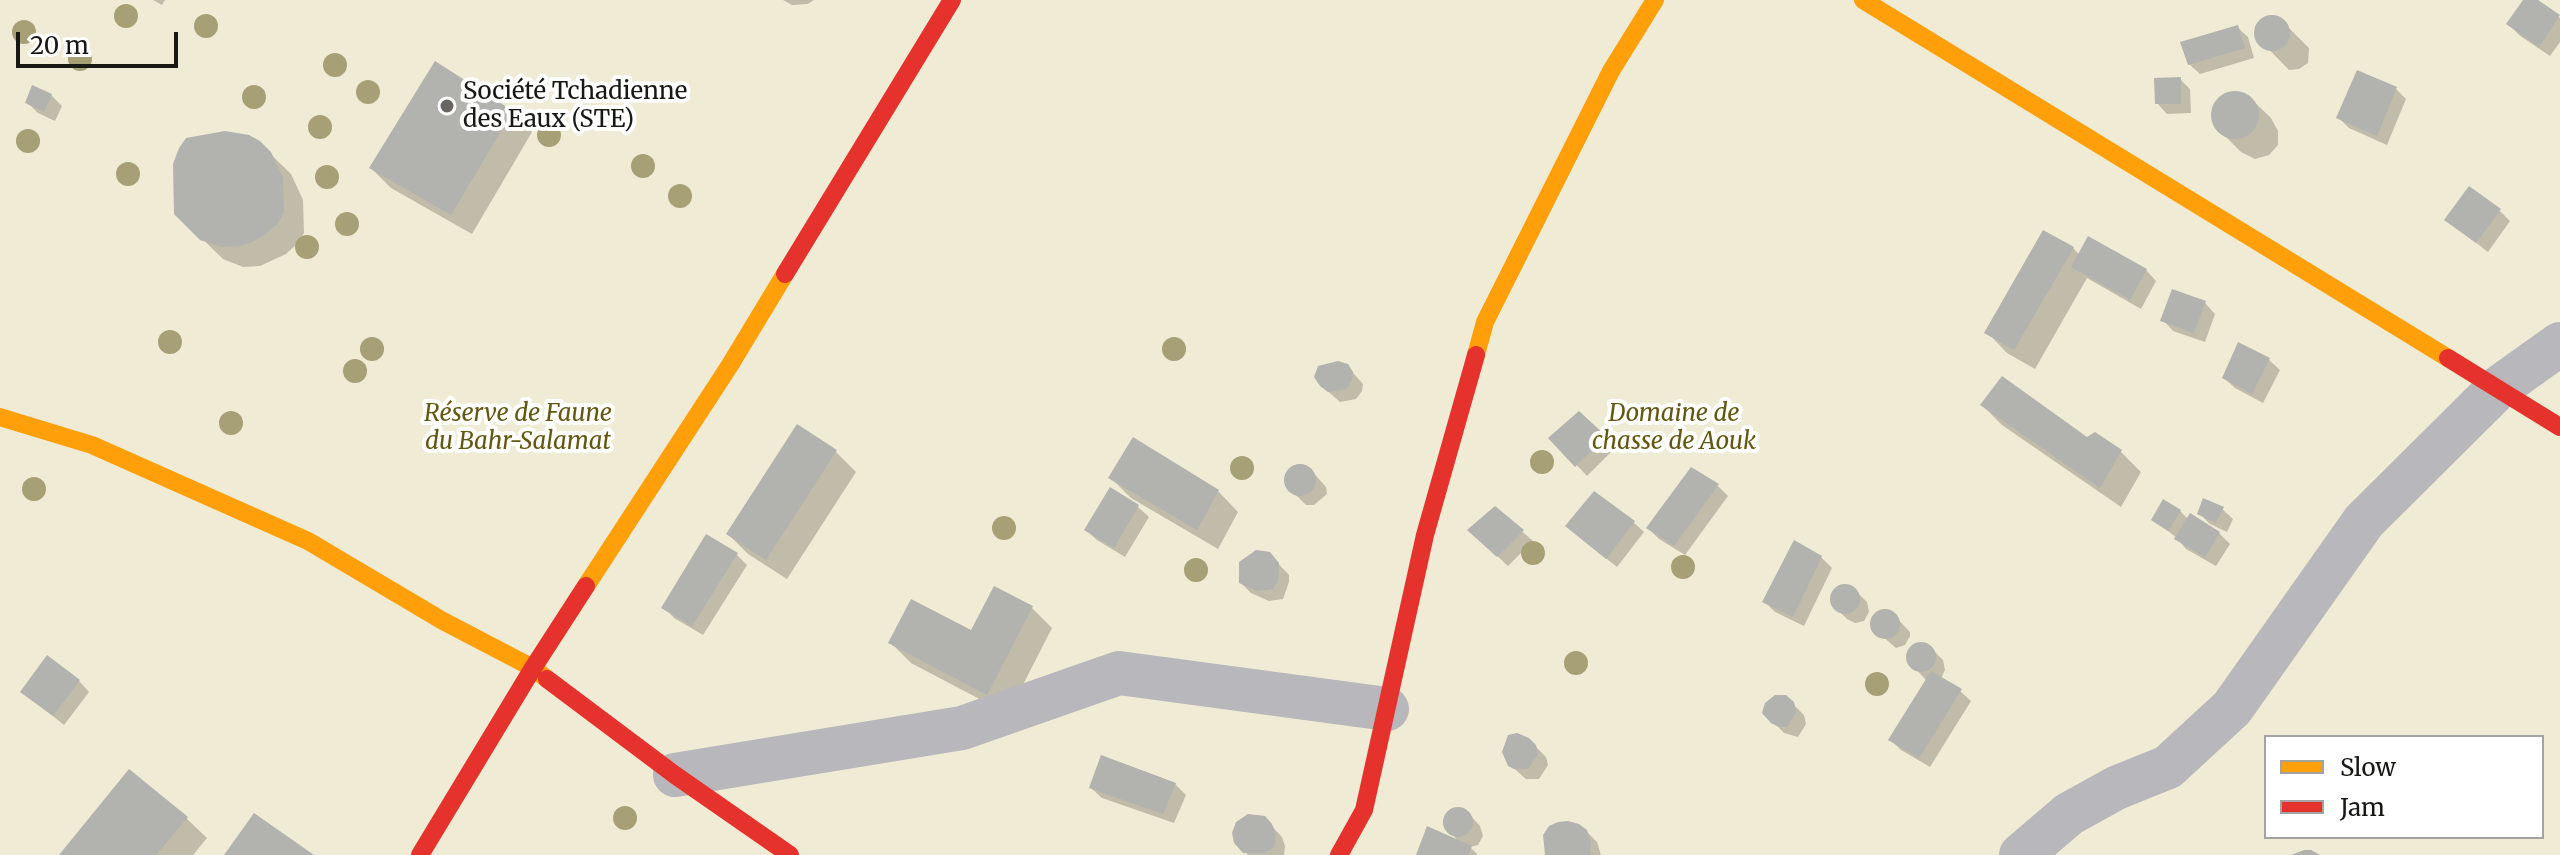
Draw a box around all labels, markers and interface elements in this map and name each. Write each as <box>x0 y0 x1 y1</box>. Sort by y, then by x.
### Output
scale bar <box>20 16 182 66</box>
text: 20 m <box>30 30 89 61</box>
place label: Société Tchadienne des Eaux (STE) <box>463 78 687 134</box>
marker: Société Tchadienne des Eaux (STE) <box>438 97 456 115</box>
park label: Réserve de Faune du Bahr-Salamat <box>424 400 612 456</box>
park label: Domaine de chasse de Aouk <box>1592 400 1756 456</box>
legend <box>2264 735 2544 839</box>
text: Slow <box>2340 752 2396 783</box>
text: Jam <box>2340 792 2385 823</box>

